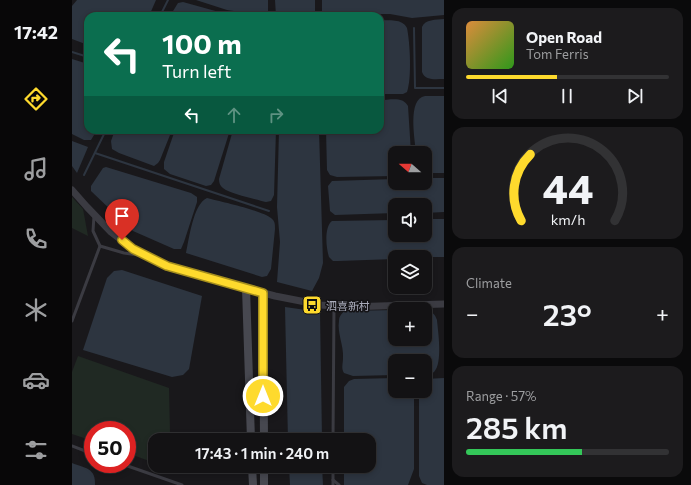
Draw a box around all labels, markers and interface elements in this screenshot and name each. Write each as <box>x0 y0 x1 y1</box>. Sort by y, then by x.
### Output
text: 17:42 <box>14 21 58 43</box>
text: 100 m <box>162 26 242 60</box>
icon: left <box>96 28 148 80</box>
text: Open Road <box>526 28 602 46</box>
text: Tom Ferris <box>526 46 589 62</box>
text: Turn left <box>162 60 231 82</box>
icon: directions <box>22 85 50 113</box>
icon: previous <box>489 85 511 107</box>
icon: pause <box>556 85 578 107</box>
icon: next <box>624 85 646 107</box>
icon: left <box>181 104 203 126</box>
icon: ahead <box>223 104 245 126</box>
icon: right <box>265 104 287 126</box>
north arrow <box>388 146 432 190</box>
map controls <box>388 146 432 398</box>
icon: music <box>22 155 50 183</box>
text: 44 <box>542 162 593 213</box>
button: sound <box>388 198 432 242</box>
pin <box>105 199 139 240</box>
icon: arrive <box>111 205 133 227</box>
text: km/h <box>550 209 585 227</box>
icon: phone <box>22 225 50 253</box>
button: layers <box>388 250 432 294</box>
text: Climate <box>466 275 512 291</box>
bus stop icon: 泗喜新村 <box>301 294 323 316</box>
text: 23° <box>543 295 592 332</box>
icon: climate <box>22 296 50 324</box>
place label: 泗喜新村 <box>326 299 370 312</box>
text: − <box>466 300 479 327</box>
text: + <box>656 300 669 327</box>
button: + <box>388 302 432 346</box>
button: − <box>388 354 432 398</box>
icon: car <box>22 366 50 394</box>
position arrow <box>242 375 284 417</box>
text: Range · 57% <box>466 388 537 404</box>
text: 285 km <box>466 408 567 445</box>
speed limit sign: 50 <box>84 421 136 473</box>
icon: filters <box>22 436 50 464</box>
text: 17:43 · 1 min · 240 m <box>195 444 329 462</box>

